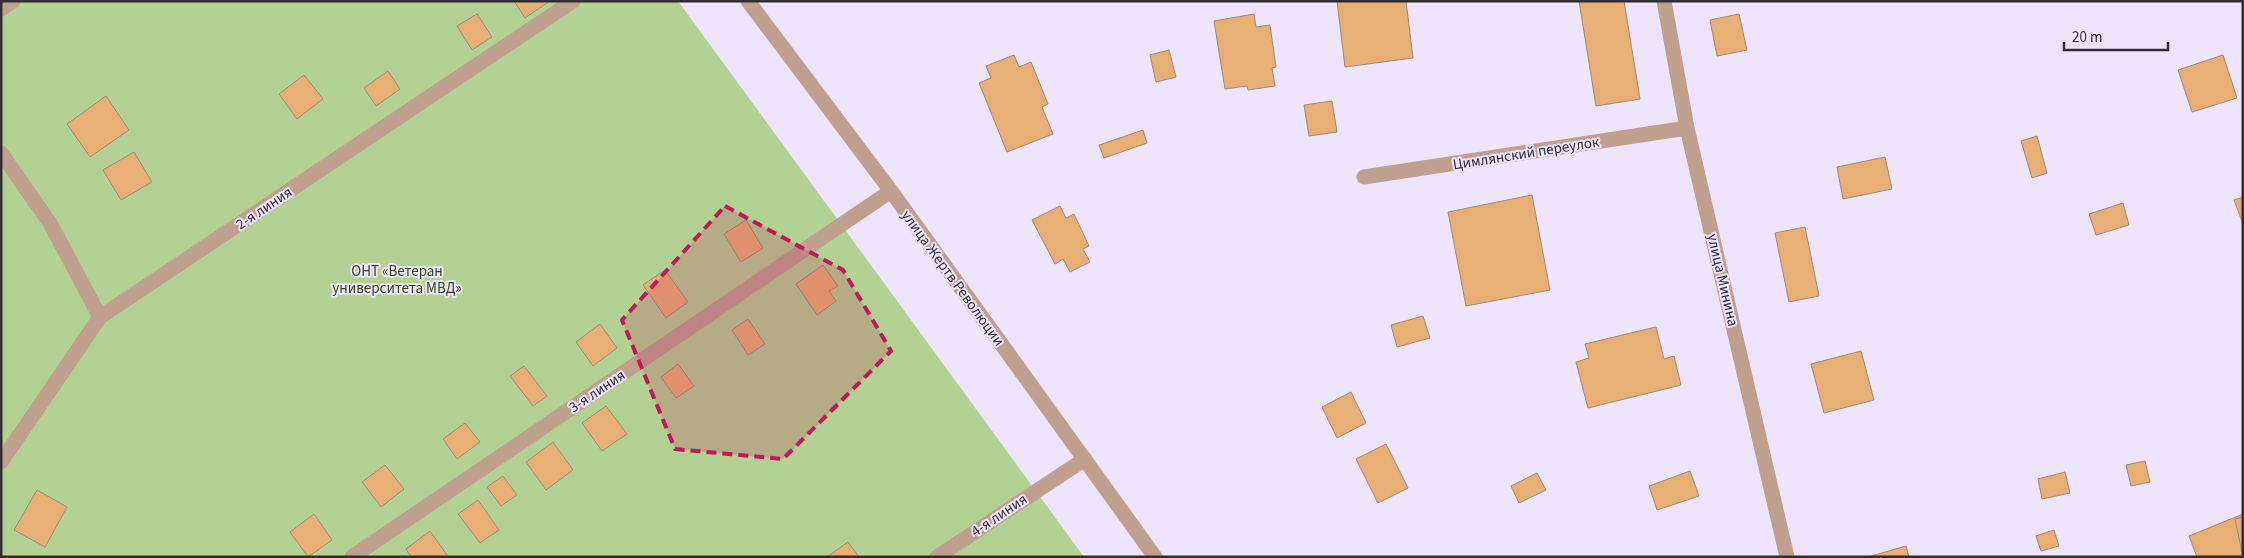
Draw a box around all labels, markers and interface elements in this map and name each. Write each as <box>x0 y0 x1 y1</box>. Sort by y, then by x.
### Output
scale bar <box>2064 20 2168 52</box>
text: 20 m <box>2072 27 2102 48</box>
street label: Цимлянский переулок <box>1451 131 1601 175</box>
street label: 2-я линия <box>232 182 297 235</box>
street label: улица Жертв Революции <box>896 206 1009 351</box>
street label: улица Минина <box>1702 232 1743 329</box>
park label: ОНТ «Ветеран университета МВД» <box>332 261 462 299</box>
street label: 3-я линия <box>565 365 630 418</box>
street label: 4-я линия <box>967 489 1032 542</box>

